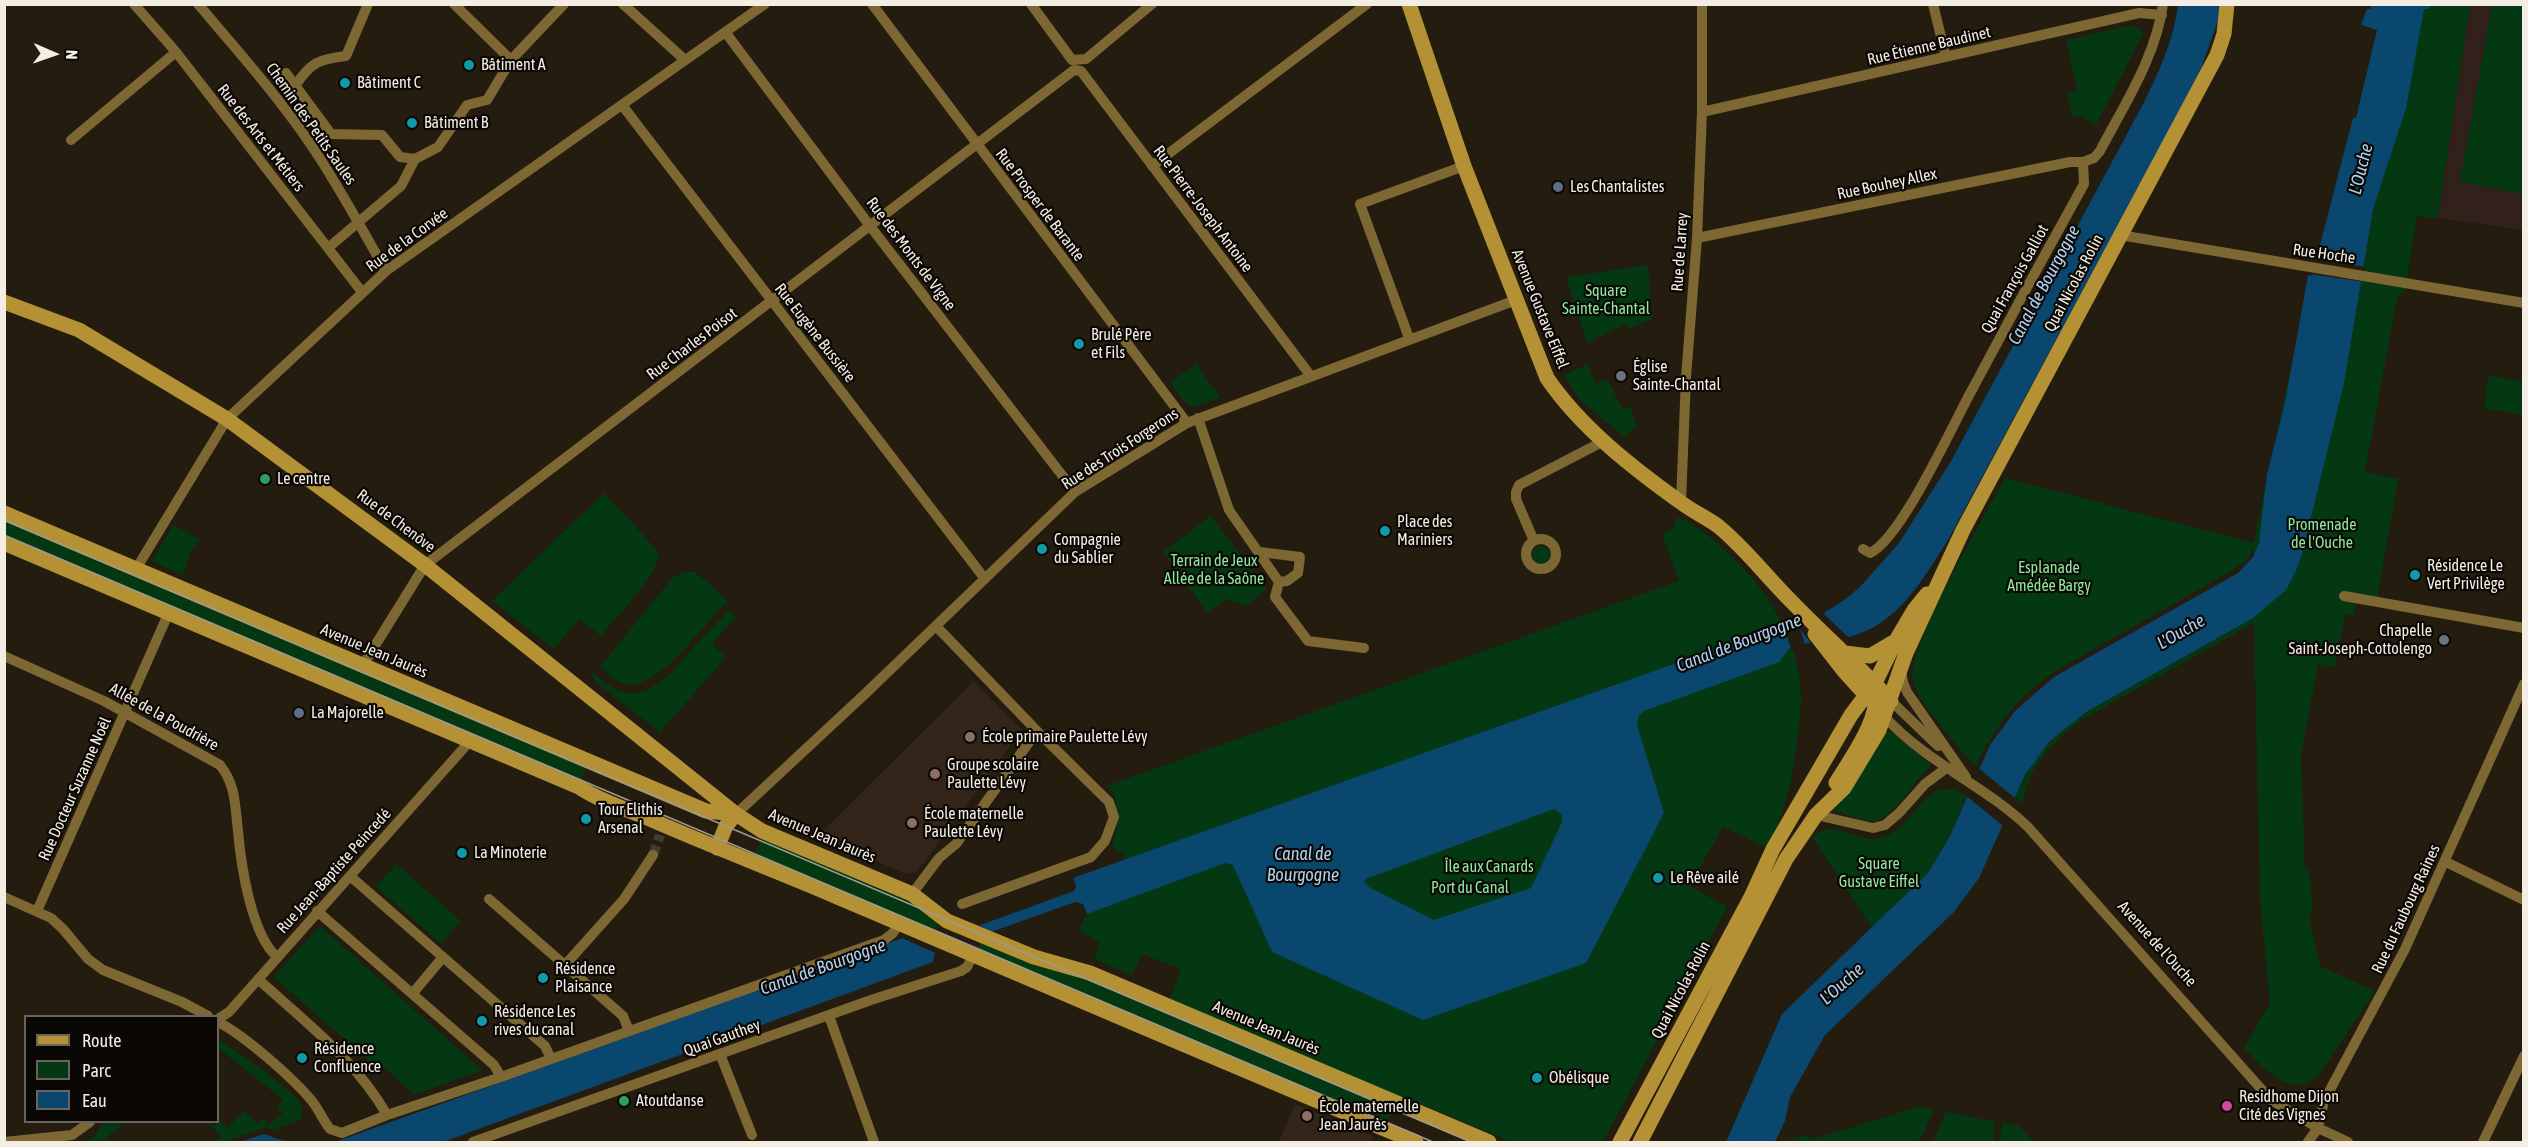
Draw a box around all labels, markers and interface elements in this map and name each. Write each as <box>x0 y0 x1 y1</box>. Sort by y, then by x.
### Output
street label: Rue Étienne Baudinet <box>1865 22 1993 70</box>
north arrow <box>24 24 84 84</box>
text: N <box>63 50 81 60</box>
place label: Bâtiment A <box>481 55 545 75</box>
marker: Bâtiment A <box>462 58 476 72</box>
street label: Chemin des Petits Saules <box>262 59 360 189</box>
place label: Bâtiment C <box>357 73 421 93</box>
marker: Bâtiment C <box>338 76 352 90</box>
street label: Rue des Arts et Métiers <box>213 81 309 195</box>
place label: Bâtiment B <box>424 113 488 133</box>
marker: Bâtiment B <box>405 116 419 130</box>
water label: L'Ouche <box>2344 141 2378 197</box>
street label: Rue Pierre-Joseph Antoine <box>1149 142 1257 276</box>
street label: Rue Prosper de Barante <box>991 145 1089 265</box>
street label: Rue Bouhey Allex <box>1835 164 1939 204</box>
place label: Les Chantalistes <box>1570 177 1664 197</box>
marker: Les Chantalistes <box>1551 180 1565 194</box>
street label: Rue des Monts de Vigne <box>862 194 960 314</box>
street label: Rue de la Corvée <box>362 204 452 276</box>
street label: Rue de Larrey <box>1668 212 1692 292</box>
street label: Quai François Galliot <box>1977 221 2053 337</box>
water label: Canal de Bourgogne <box>2003 221 2085 349</box>
street label: Quai Nicolas Rolin <box>2040 231 2108 335</box>
street label: Rue Hoche <box>2291 240 2357 268</box>
street label: Avenue Gustave Eiffel <box>1507 247 1573 371</box>
street label: Rue Eugène Bussière <box>770 280 860 386</box>
park label: Square Sainte-Chantal <box>1562 281 1650 319</box>
street label: Rue Charles Poisot <box>643 304 741 384</box>
place label: Brulé Père et Fils <box>1091 325 1151 363</box>
marker: Brulé Père et Fils <box>1072 337 1086 351</box>
place label: Église Sainte-Chantal <box>1633 357 1721 395</box>
marker: Église Sainte-Chantal <box>1614 369 1628 383</box>
street label: Rue des Trois Forgerons <box>1058 404 1182 494</box>
place label: Le centre <box>277 469 330 489</box>
marker: Le centre <box>258 472 272 486</box>
street label: Rue de Chenôve <box>353 485 439 557</box>
place label: Place des Mariniers <box>1397 512 1453 550</box>
park label: Promenade de l'Ouche <box>2288 515 2356 553</box>
marker: Place des Mariniers <box>1378 524 1392 538</box>
place label: Compagnie du Sablier <box>1054 530 1121 568</box>
marker: Compagnie du Sablier <box>1035 542 1049 556</box>
park label: Terrain de Jeux Allée de la Saône <box>1164 551 1264 589</box>
place label: Résidence Le Vert Privilège <box>2427 556 2505 594</box>
park label: Esplanade Amédée Bargy <box>2007 558 2091 596</box>
marker: Résidence Le Vert Privilège <box>2408 568 2422 582</box>
water label: Canal de Bourgogne <box>1673 609 1805 677</box>
water label: L'Ouche <box>2153 610 2209 654</box>
street label: Avenue Jean Jaurès <box>318 620 430 682</box>
place label: Chapelle Saint-Joseph-Cottolengo <box>2288 621 2432 659</box>
marker: Chapelle Saint-Joseph-Cottolengo <box>2437 633 2451 647</box>
street label: Allée de la Poudrière <box>106 679 222 755</box>
place label: La Majorelle <box>311 703 384 723</box>
marker: La Majorelle <box>292 706 306 720</box>
street label: Rue Docteur Suzanne Noël <box>35 714 115 864</box>
place label: École primaire Paulette Lévy <box>982 727 1148 747</box>
marker: École primaire Paulette Lévy <box>963 730 977 744</box>
place label: Groupe scolaire Paulette Lévy <box>947 755 1039 793</box>
marker: Groupe scolaire Paulette Lévy <box>928 767 942 781</box>
place label: Tour Elithis Arsenal <box>598 800 663 838</box>
place label: École maternelle Paulette Lévy <box>924 804 1024 842</box>
street label: Rue Jean-Baptiste Peincedé <box>273 805 395 937</box>
street label: Avenue Jean Jaurès <box>766 805 878 867</box>
marker: Tour Elithis Arsenal <box>579 812 593 826</box>
marker: École maternelle Paulette Lévy <box>905 816 919 830</box>
street label: Rue du Faubourg Raines <box>2368 842 2444 976</box>
place label: La Minoterie <box>474 843 547 863</box>
water label: Canal de Bourgogne <box>1267 843 1339 886</box>
marker: La Minoterie <box>455 846 469 860</box>
park label: Square Gustave Eiffel <box>1839 854 1919 892</box>
park label: Île aux Canards <box>1444 857 1534 877</box>
place label: Le Rêve ailé <box>1670 868 1739 888</box>
marker: Le Rêve ailé <box>1651 871 1665 885</box>
park label: Port du Canal <box>1431 878 1509 898</box>
street label: Avenue de l'Ouche <box>2114 897 2200 991</box>
water label: Canal de Bourgogne <box>757 934 889 1000</box>
street label: Quai Nicolas Rolin <box>1647 938 1715 1042</box>
place label: Résidence Plaisance <box>555 959 615 997</box>
water label: L'Ouche <box>1816 959 1868 1009</box>
marker: Résidence Plaisance <box>536 971 550 985</box>
street label: Avenue Jean Jaurès <box>1210 997 1322 1059</box>
place label: Résidence Les rives du canal <box>494 1002 576 1040</box>
marker: Résidence Les rives du canal <box>475 1014 489 1028</box>
legend <box>24 1015 219 1123</box>
street label: Quai Gauthey <box>681 1015 763 1061</box>
text: Route <box>82 1030 121 1051</box>
place label: Résidence Confluence <box>314 1039 381 1077</box>
marker: Résidence Confluence <box>295 1051 309 1065</box>
text: Parc <box>82 1060 111 1081</box>
place label: Obélisque <box>1549 1068 1609 1088</box>
marker: Obélisque <box>1530 1071 1544 1085</box>
place label: Residhome Dijon Cité des Vignes <box>2239 1087 2339 1125</box>
text: Eau <box>82 1090 107 1111</box>
place label: Atoutdanse <box>636 1091 704 1111</box>
marker: Atoutdanse <box>617 1094 631 1108</box>
place label: École maternelle Jean Jaurès <box>1319 1097 1419 1135</box>
marker: Residhome Dijon Cité des Vignes <box>2220 1099 2234 1113</box>
marker: École maternelle Jean Jaurès <box>1300 1109 1314 1123</box>

